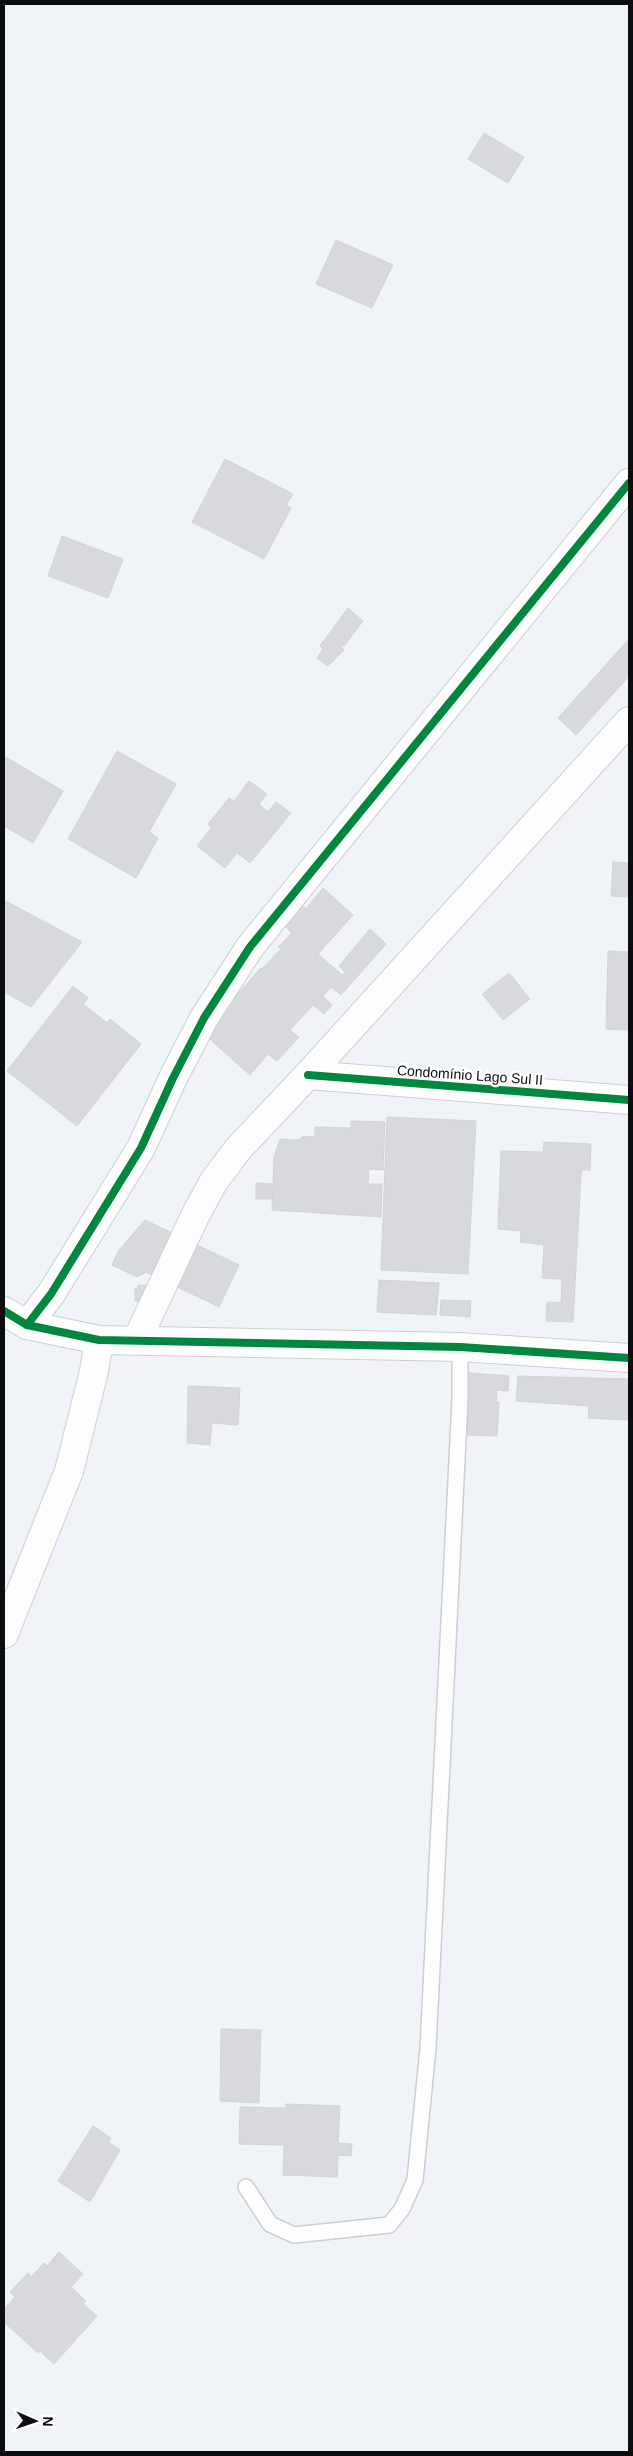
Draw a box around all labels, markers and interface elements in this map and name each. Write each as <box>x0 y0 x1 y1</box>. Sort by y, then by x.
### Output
street label: Condomínio Lago Sul II <box>396 1062 544 1088</box>
north arrow <box>10 2396 60 2446</box>
text: N <box>40 2416 56 2427</box>

